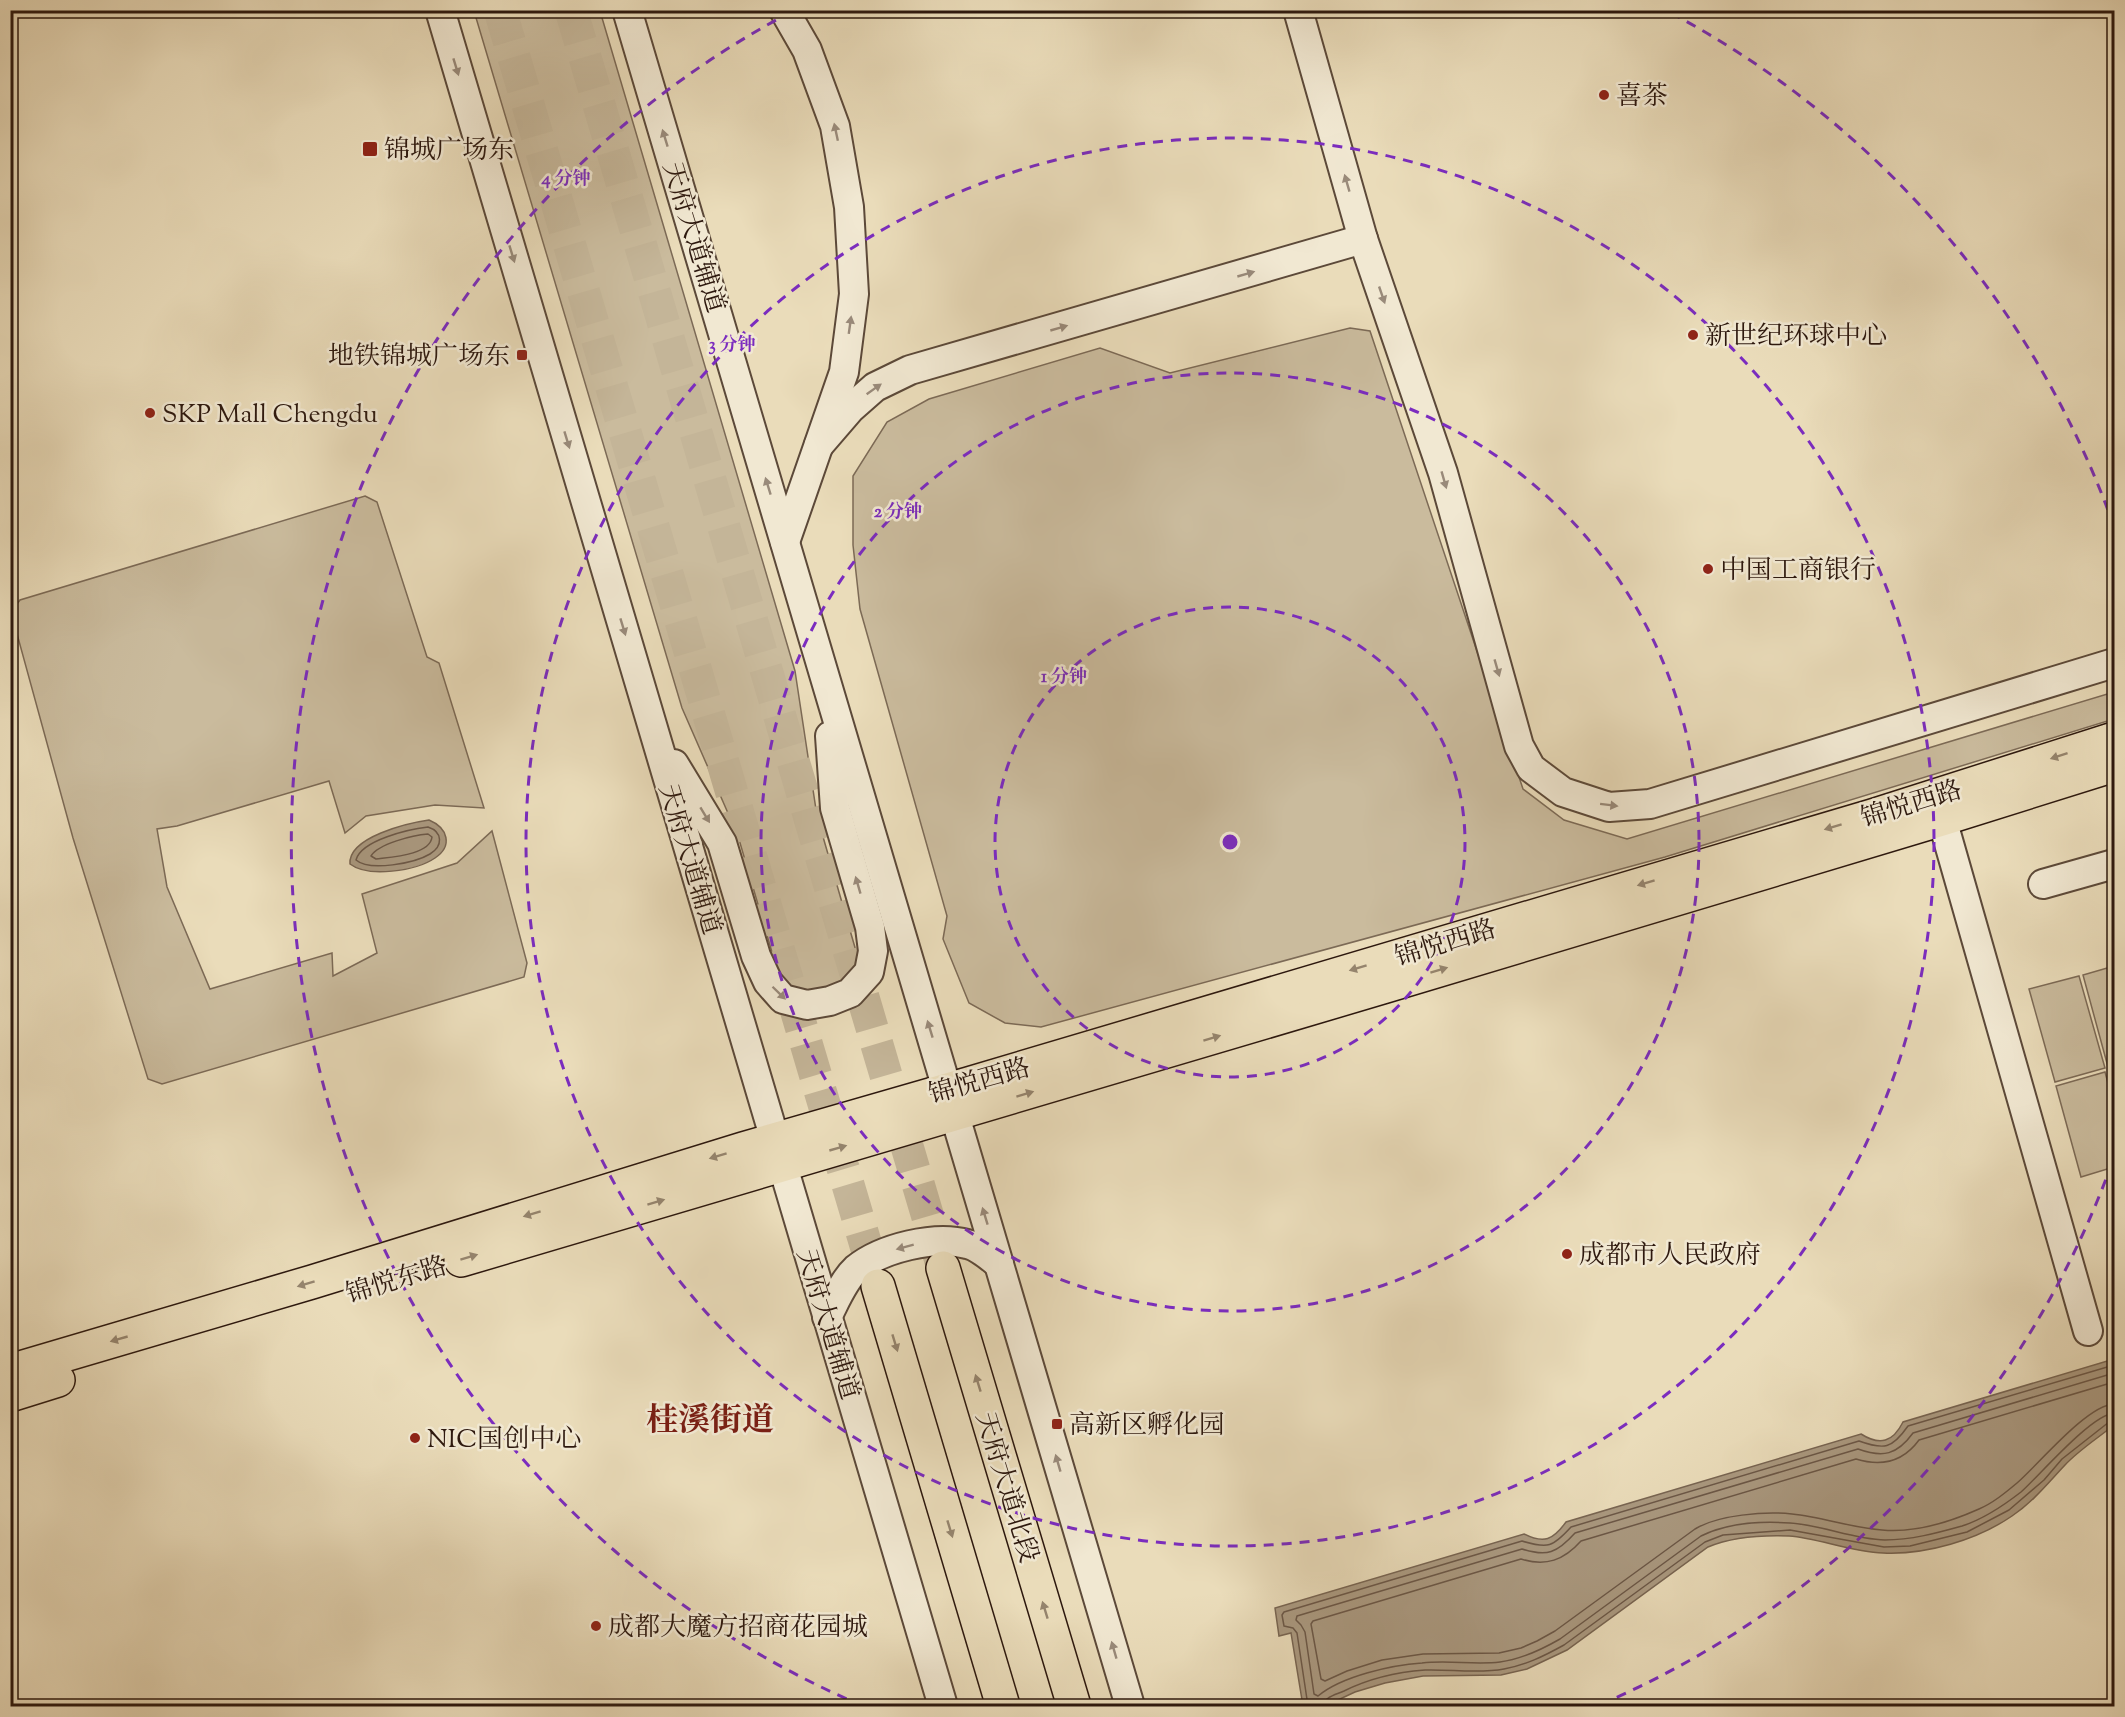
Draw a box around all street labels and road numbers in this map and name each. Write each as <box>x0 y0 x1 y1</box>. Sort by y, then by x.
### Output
street label: 天府大道辅道 <box>652 158 733 318</box>
street label: 锦悦西路 <box>1857 772 1967 838</box>
street label: 天府大道辅道 <box>648 780 729 940</box>
street label: 锦悦西路 <box>1391 911 1501 977</box>
street label: 锦悦西路 <box>925 1050 1035 1115</box>
street label: 天府大道辅道 <box>786 1245 867 1405</box>
street label: 锦悦东路 <box>342 1248 452 1314</box>
street label: 天府大道北段 <box>965 1408 1046 1568</box>

